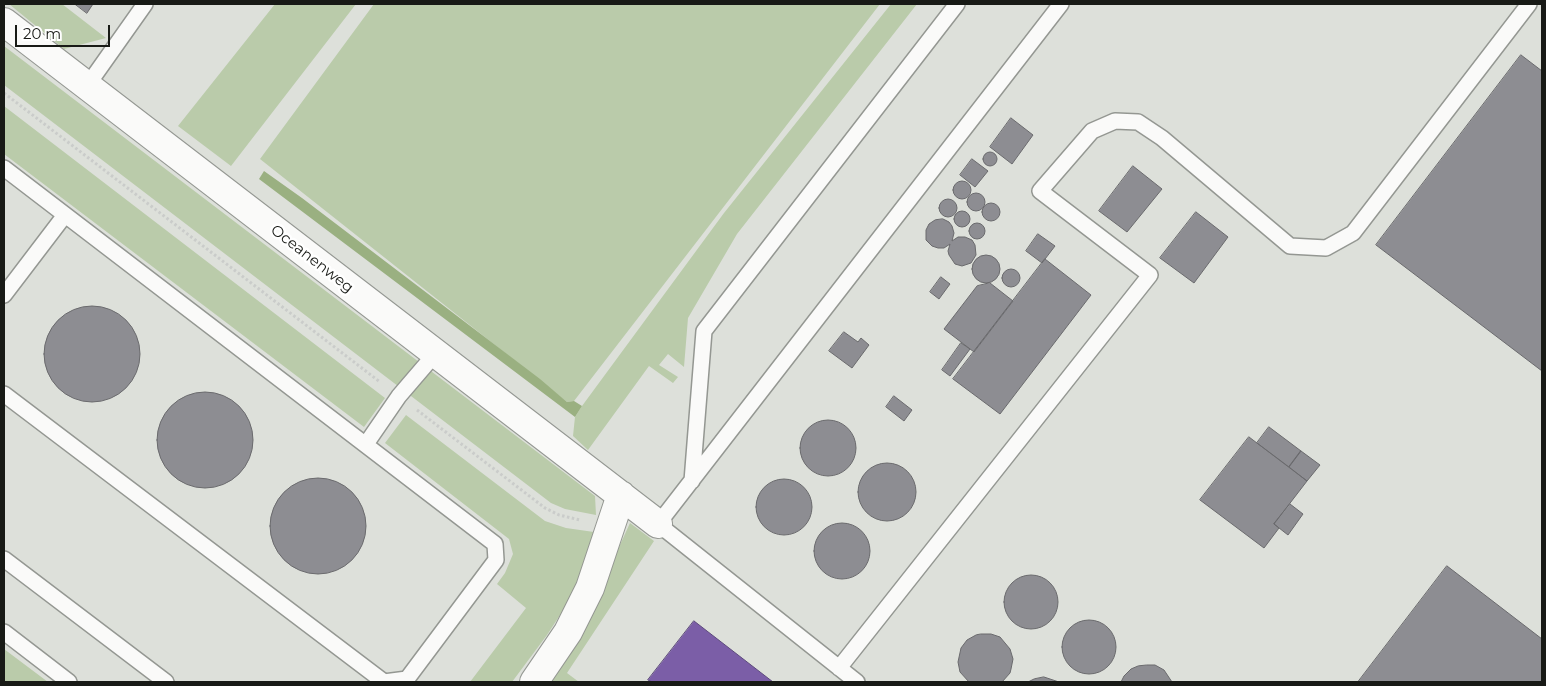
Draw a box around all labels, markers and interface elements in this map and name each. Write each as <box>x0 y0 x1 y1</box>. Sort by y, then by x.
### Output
scale bar <box>18 15 112 47</box>
text: 20 m <box>23 24 61 43</box>
street label: Oceanenweg <box>267 221 357 297</box>

